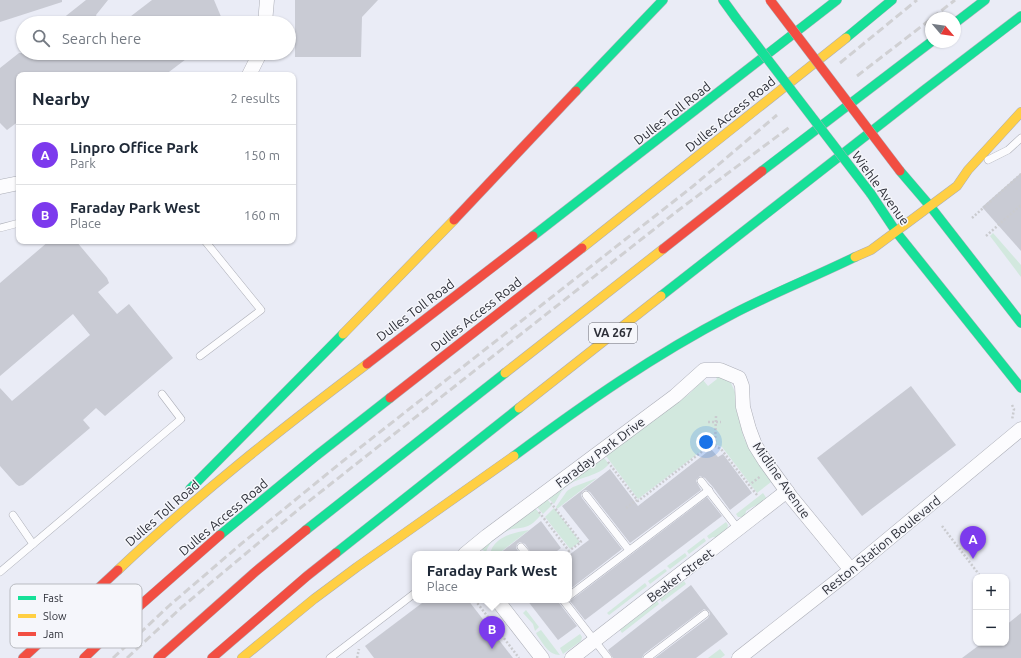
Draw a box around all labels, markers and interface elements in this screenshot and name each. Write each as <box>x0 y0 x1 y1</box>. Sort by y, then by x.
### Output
north arrow <box>925 12 961 48</box>
search box <box>16 16 296 60</box>
icon: search <box>30 27 52 49</box>
text: Search here <box>62 30 141 47</box>
street label: Dulles Access Road <box>682 74 778 154</box>
street label: Dulles Toll Road <box>631 79 713 147</box>
text: Nearby <box>32 89 90 108</box>
text: 2 results <box>230 91 280 105</box>
text: Linpro Office Park <box>70 139 198 156</box>
text: A <box>40 148 50 162</box>
text: 150 m <box>244 148 280 162</box>
street label: Wiehle Avenue <box>850 149 912 227</box>
text: Park <box>70 156 96 170</box>
text: Faraday Park West <box>70 199 200 216</box>
text: B <box>41 208 49 222</box>
text: 160 m <box>244 208 280 222</box>
text: Place <box>70 216 101 230</box>
street label: Dulles Access Road <box>428 274 524 354</box>
street label: Dulles Toll Road <box>374 276 456 344</box>
road number: VA 267 <box>589 323 637 343</box>
street label: Faraday Park Drive <box>553 414 647 490</box>
your location <box>696 432 716 452</box>
street label: Midline Avenue <box>750 439 814 521</box>
street label: Dulles Access Road <box>176 476 270 558</box>
street label: Dulles Toll Road <box>122 477 202 549</box>
street label: Reston Station Boulevard <box>819 493 943 597</box>
pin: A <box>960 526 986 559</box>
street label: Beaker Street <box>644 545 716 605</box>
popup <box>412 551 572 603</box>
text: Faraday Park West <box>427 562 557 579</box>
map controls <box>973 574 1009 646</box>
button: + <box>973 574 1009 610</box>
text: Place <box>427 579 458 593</box>
legend <box>10 584 142 648</box>
text: Fast <box>43 592 64 604</box>
text: Slow <box>43 610 67 622</box>
button: − <box>973 610 1009 646</box>
pin: B <box>479 616 505 649</box>
text: Jam <box>43 628 64 640</box>

